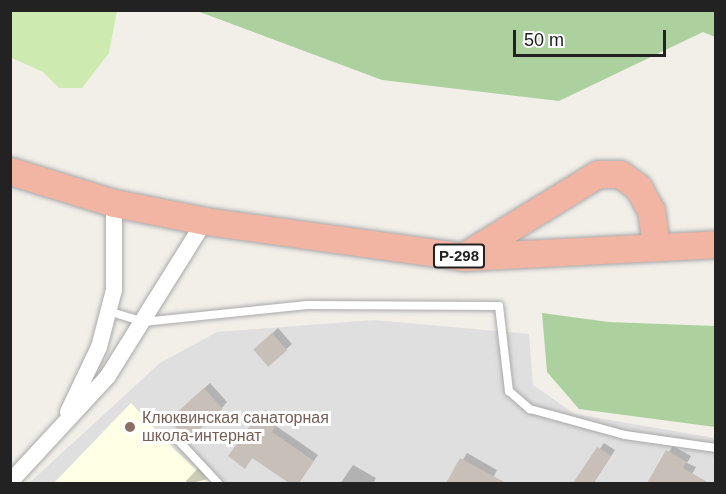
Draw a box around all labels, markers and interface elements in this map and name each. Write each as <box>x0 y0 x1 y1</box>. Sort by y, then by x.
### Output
scale bar <box>516 18 669 56</box>
text: 50 m <box>524 30 564 50</box>
road number: Р-298 <box>432 244 486 268</box>
place label: Клюквинская санаторная школа-интернат <box>142 408 329 446</box>
marker: Клюквинская санаторная школа-интернат <box>123 420 137 434</box>

